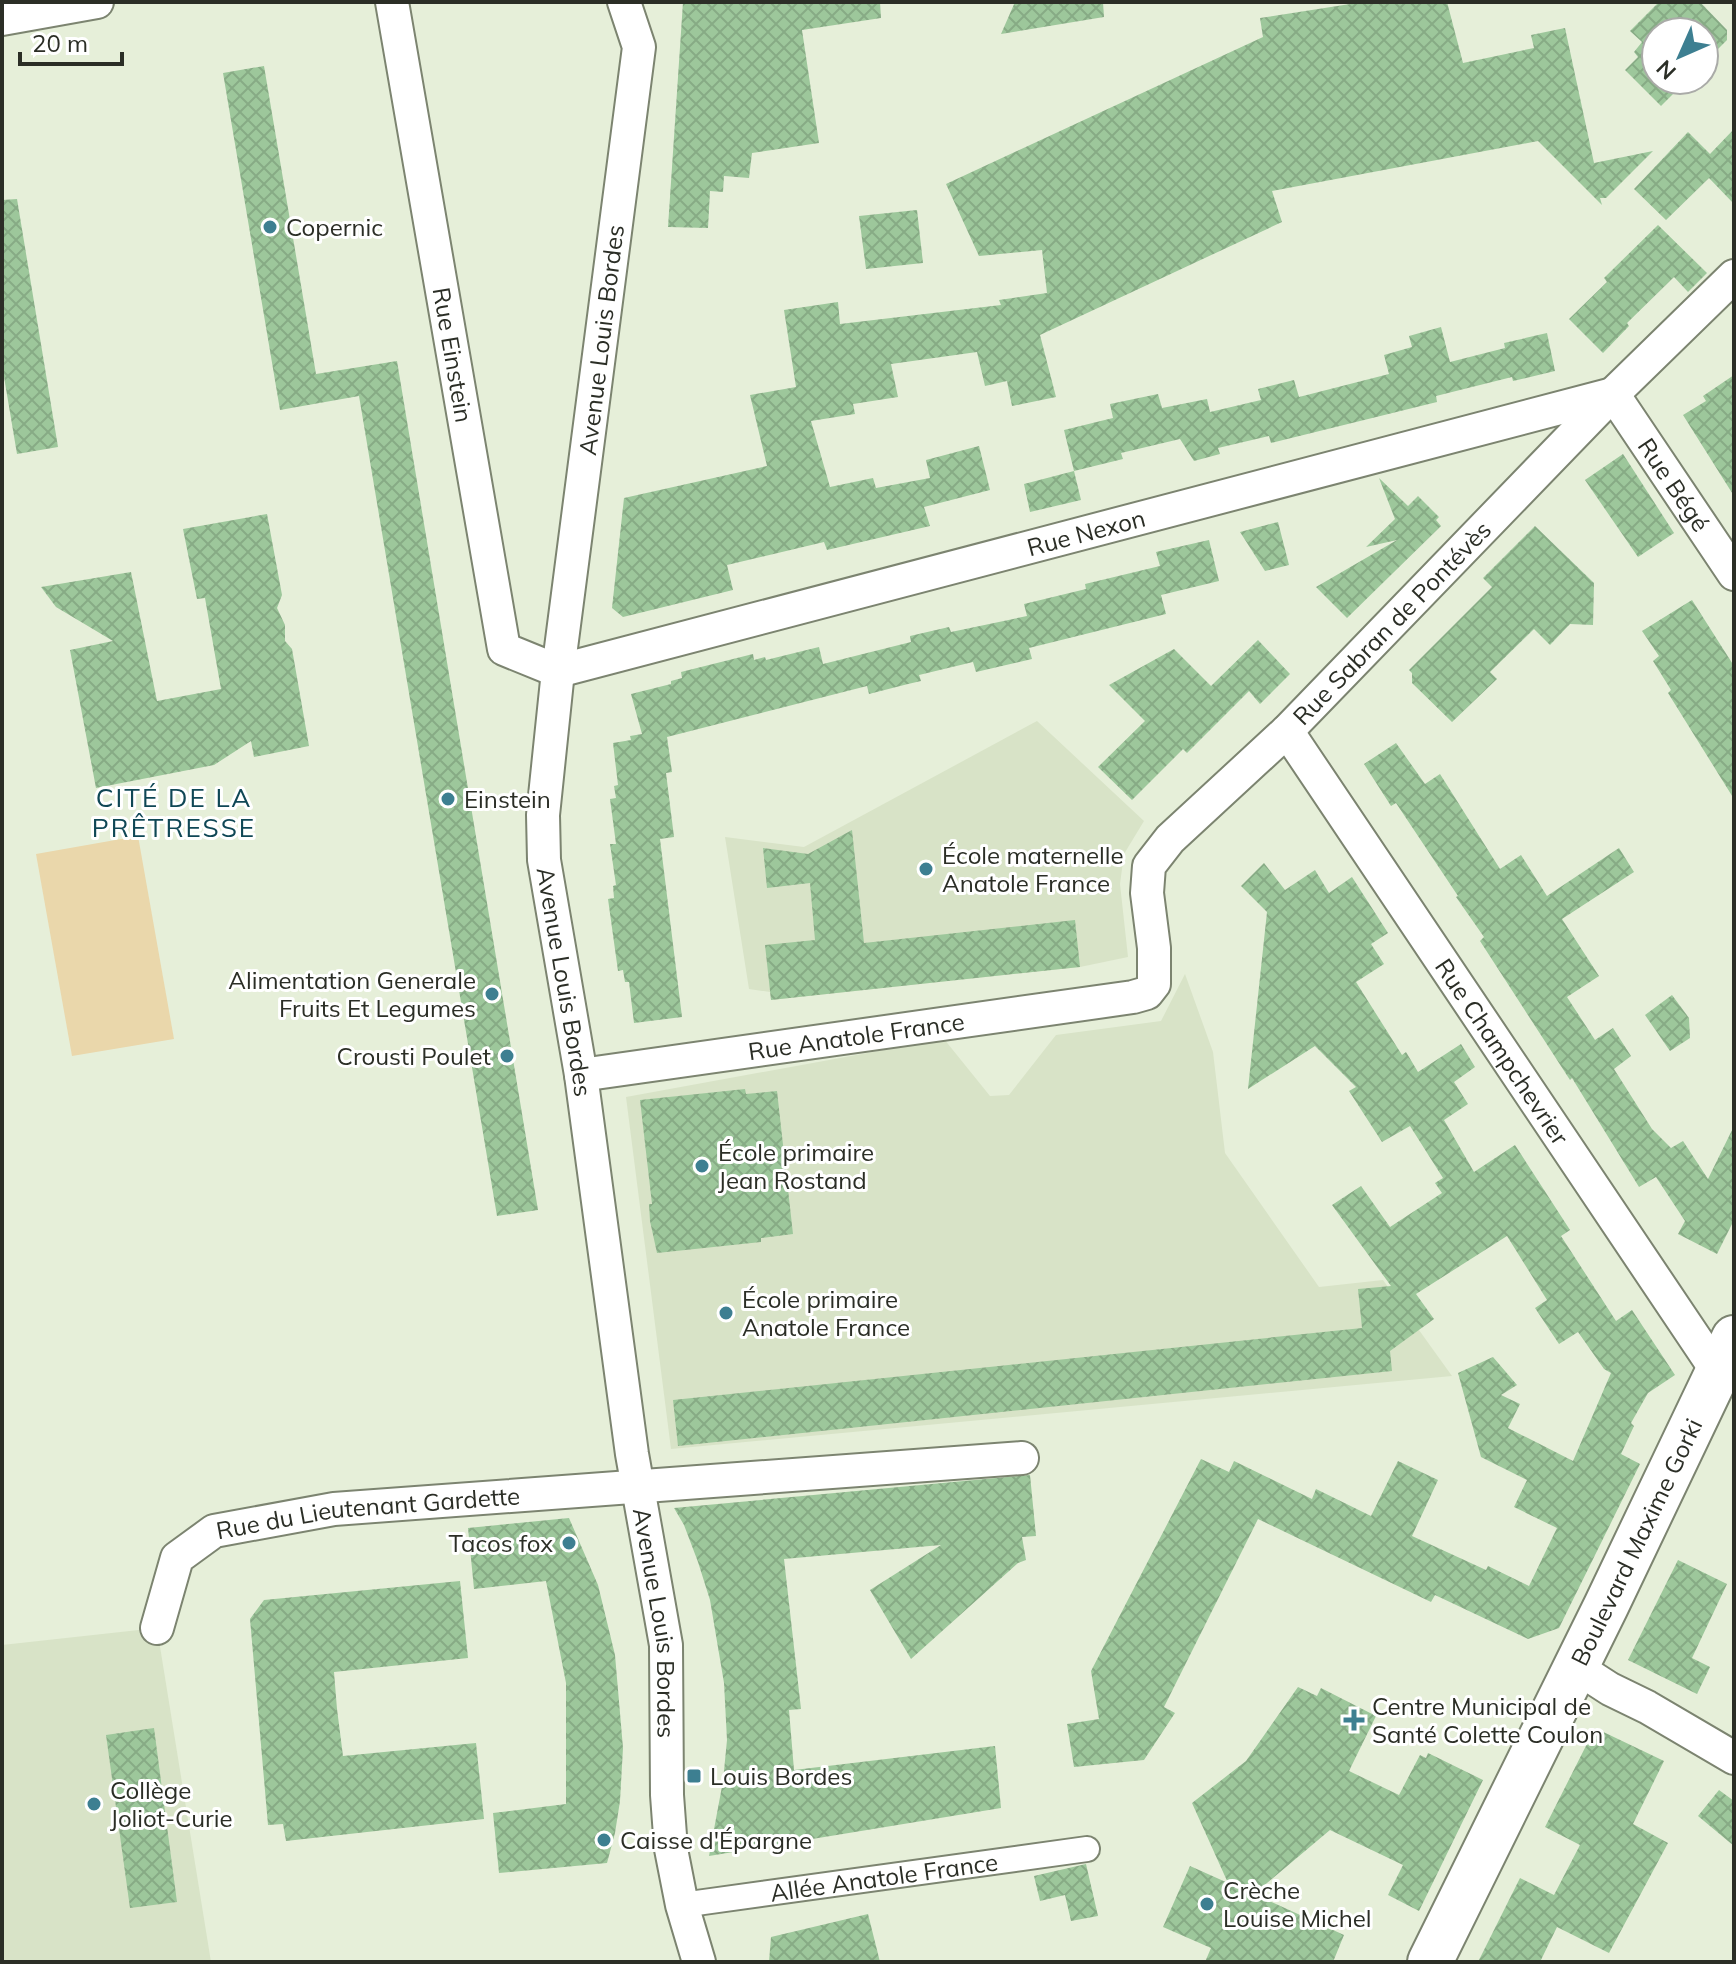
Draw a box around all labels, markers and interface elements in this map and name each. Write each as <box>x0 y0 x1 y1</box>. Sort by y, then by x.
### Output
scale bar <box>20 16 122 66</box>
north arrow <box>1640 16 1720 96</box>
text: 20 m <box>32 28 88 58</box>
text: N <box>1650 54 1682 86</box>
place label: Copernic <box>286 212 383 242</box>
marker: Copernic <box>261 218 279 236</box>
street label: Avenue Louis Bordes <box>572 223 630 457</box>
street label: Rue Einstein <box>427 285 479 425</box>
street label: Rue Bégé <box>1632 432 1716 537</box>
street label: Rue Nexon <box>1024 502 1148 562</box>
street label: Rue Sabran de Pontévès <box>1286 514 1497 731</box>
district label: CITÉ DE LA PRÊTRESSE <box>92 781 256 844</box>
place label: Einstein <box>464 784 551 814</box>
marker: Einstein <box>439 790 457 808</box>
place label: École maternelle Anatole France <box>942 840 1124 898</box>
marker: École maternelle Anatole France <box>917 860 935 878</box>
street label: Avenue Louis Bordes <box>530 865 599 1098</box>
street label: Rue Champchevrier <box>1429 953 1576 1150</box>
place label: Alimentation Generale Fruits Et Legumes <box>228 965 476 1023</box>
marker: Alimentation Generale Fruits Et Legumes <box>483 985 501 1003</box>
street label: Rue Anatole France <box>746 1006 966 1066</box>
place label: Crousti Poulet <box>337 1041 491 1071</box>
marker: Crousti Poulet <box>498 1047 516 1065</box>
place label: École primaire Jean Rostand <box>718 1137 874 1195</box>
marker: École primaire Jean Rostand <box>693 1157 711 1175</box>
place label: École primaire Anatole France <box>742 1284 910 1342</box>
marker: École primaire Anatole France <box>717 1304 735 1322</box>
street label: Boulevard Maxime Gorki <box>1564 1413 1708 1670</box>
street label: Rue du Lieutenant Gardette <box>214 1480 521 1545</box>
street label: Avenue Louis Bordes <box>627 1505 682 1738</box>
place label: Tacos fox <box>448 1528 553 1558</box>
marker: Tacos fox <box>560 1534 578 1552</box>
place label: Centre Municipal de Santé Colette Coulon <box>1372 1691 1603 1749</box>
marker: Centre Municipal de Santé Colette Coulon <box>1343 1709 1365 1731</box>
place label: Louis Bordes <box>710 1761 852 1791</box>
marker: Louis Bordes <box>685 1767 703 1785</box>
place label: Collège Joliot-Curie <box>110 1775 233 1833</box>
marker: Collège Joliot-Curie <box>85 1795 103 1813</box>
place label: Caisse d'Épargne <box>620 1825 812 1855</box>
marker: Caisse d'Épargne <box>595 1831 613 1849</box>
street label: Allée Anatole France <box>768 1846 1000 1908</box>
place label: Crèche Louise Michel <box>1223 1875 1371 1933</box>
marker: Crèche Louise Michel <box>1198 1895 1216 1913</box>

